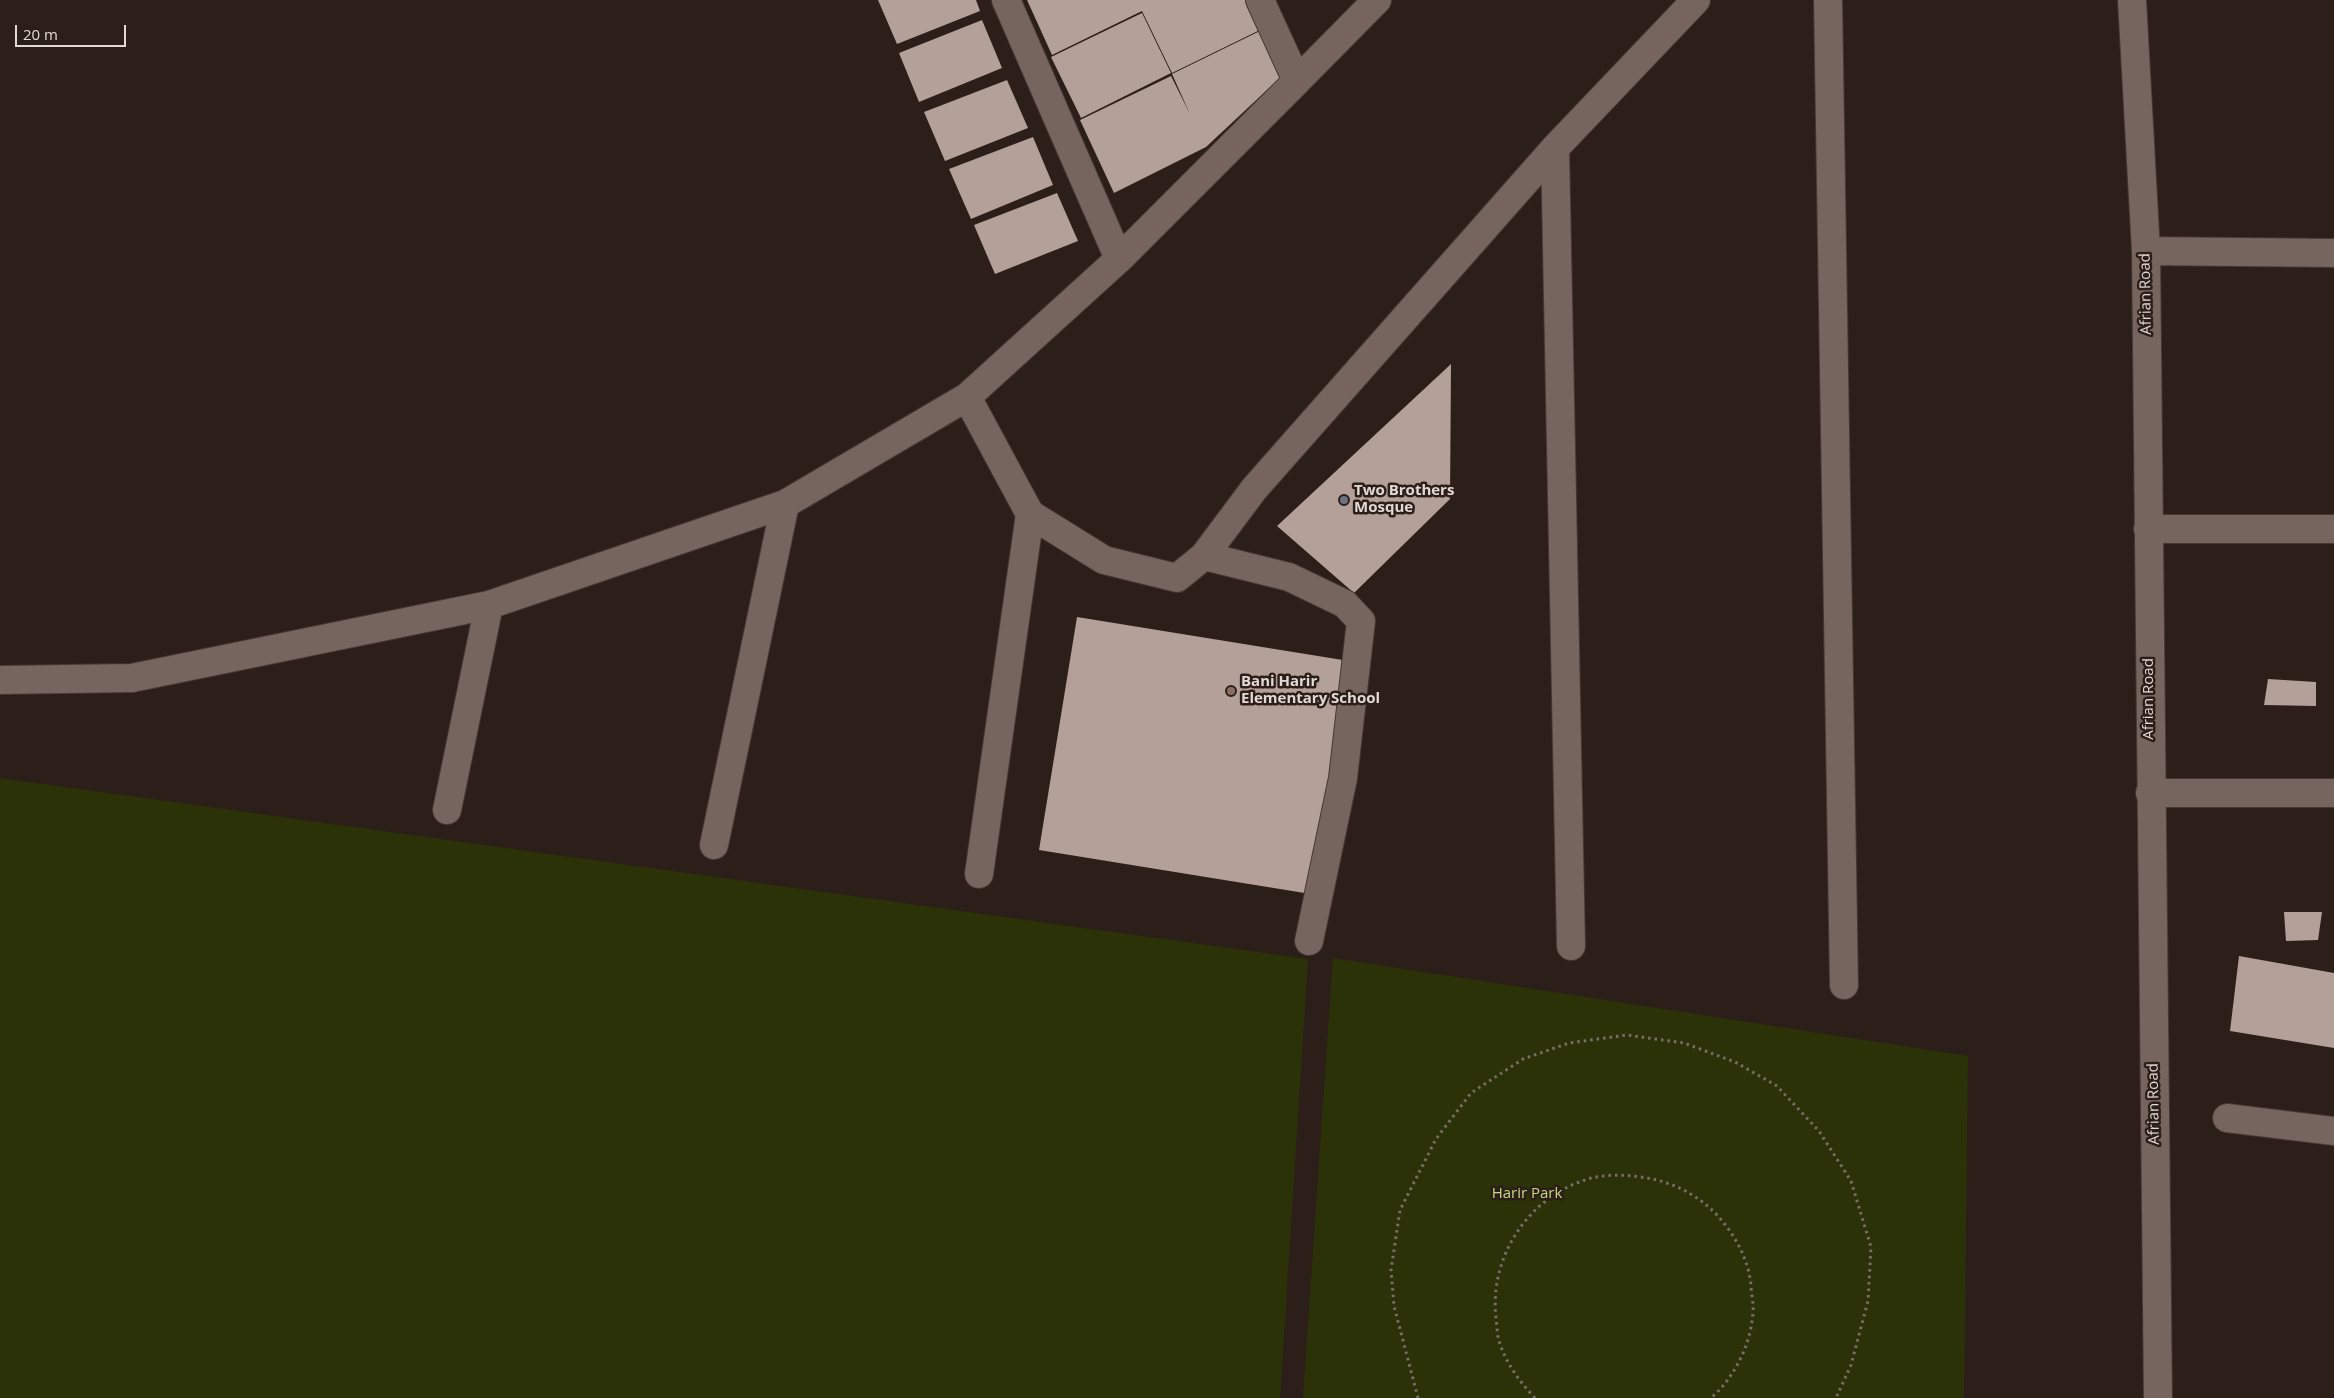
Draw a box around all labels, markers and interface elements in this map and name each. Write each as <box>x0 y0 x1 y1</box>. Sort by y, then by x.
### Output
scale bar <box>18 15 129 47</box>
text: 20 m <box>23 24 58 44</box>
street label: Afrian Road <box>2136 253 2156 335</box>
place label: Two Brothers Mosque <box>1354 482 1454 517</box>
marker: Two Brothers Mosque <box>1338 494 1350 506</box>
street label: Afrian Road <box>2140 658 2158 740</box>
place label: Bani Harir Elementary School <box>1241 673 1380 708</box>
marker: Bani Harir Elementary School <box>1225 685 1237 697</box>
street label: Afrian Road <box>2144 1063 2164 1145</box>
park label: Harir Park <box>1492 1185 1562 1203</box>

